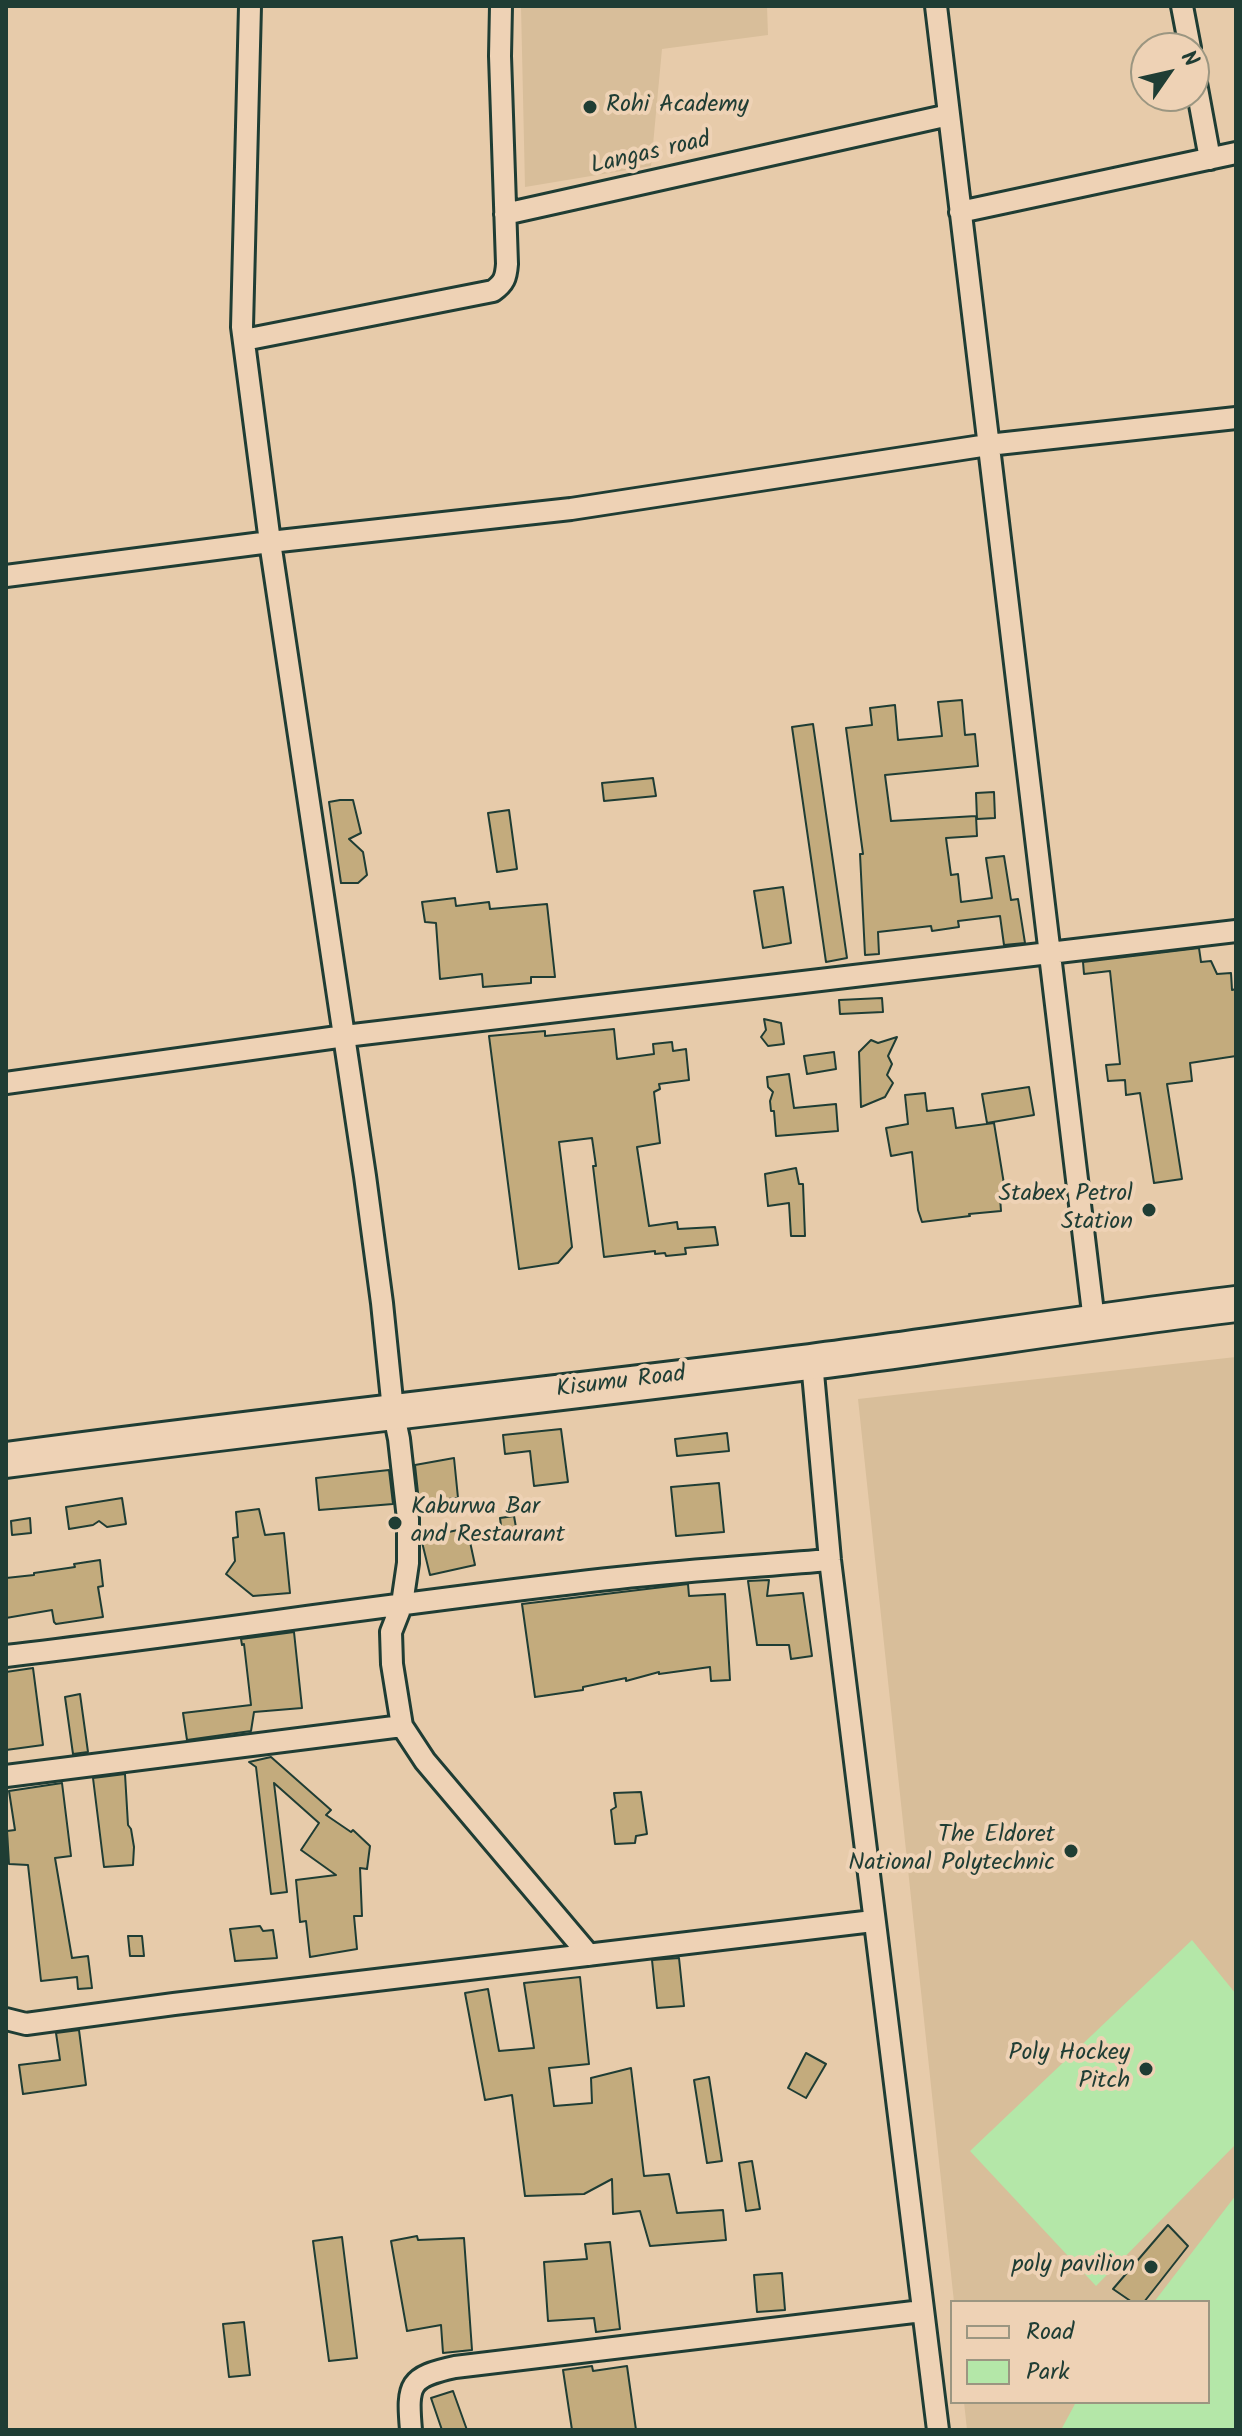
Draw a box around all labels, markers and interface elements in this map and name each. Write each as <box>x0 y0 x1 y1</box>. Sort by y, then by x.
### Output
north arrow <box>1130 32 1210 112</box>
text: N <box>1170 44 1207 75</box>
place label: Rohi Academy <box>606 93 749 121</box>
marker: Rohi Academy <box>581 98 599 116</box>
street label: Langas road <box>588 127 714 183</box>
place label: Stabex Petrol Station <box>999 1182 1133 1238</box>
marker: Stabex Petrol Station <box>1140 1201 1158 1219</box>
street label: Kisumu Road <box>555 1362 687 1406</box>
place label: Kaburwa Bar and Restaurant <box>411 1495 565 1551</box>
marker: Kaburwa Bar and Restaurant <box>386 1514 404 1532</box>
place label: The Eldoret National Polytechnic <box>848 1823 1055 1879</box>
marker: The Eldoret National Polytechnic <box>1062 1842 1080 1860</box>
place label: Poly Hockey Pitch <box>1008 2041 1130 2097</box>
marker: Poly Hockey Pitch <box>1137 2060 1155 2078</box>
place label: poly pavilion <box>1012 2253 1135 2281</box>
marker: poly pavilion <box>1142 2258 1160 2276</box>
legend <box>950 2300 1210 2404</box>
text: Road <box>1026 2313 1074 2352</box>
text: Park <box>1026 2353 1070 2392</box>

